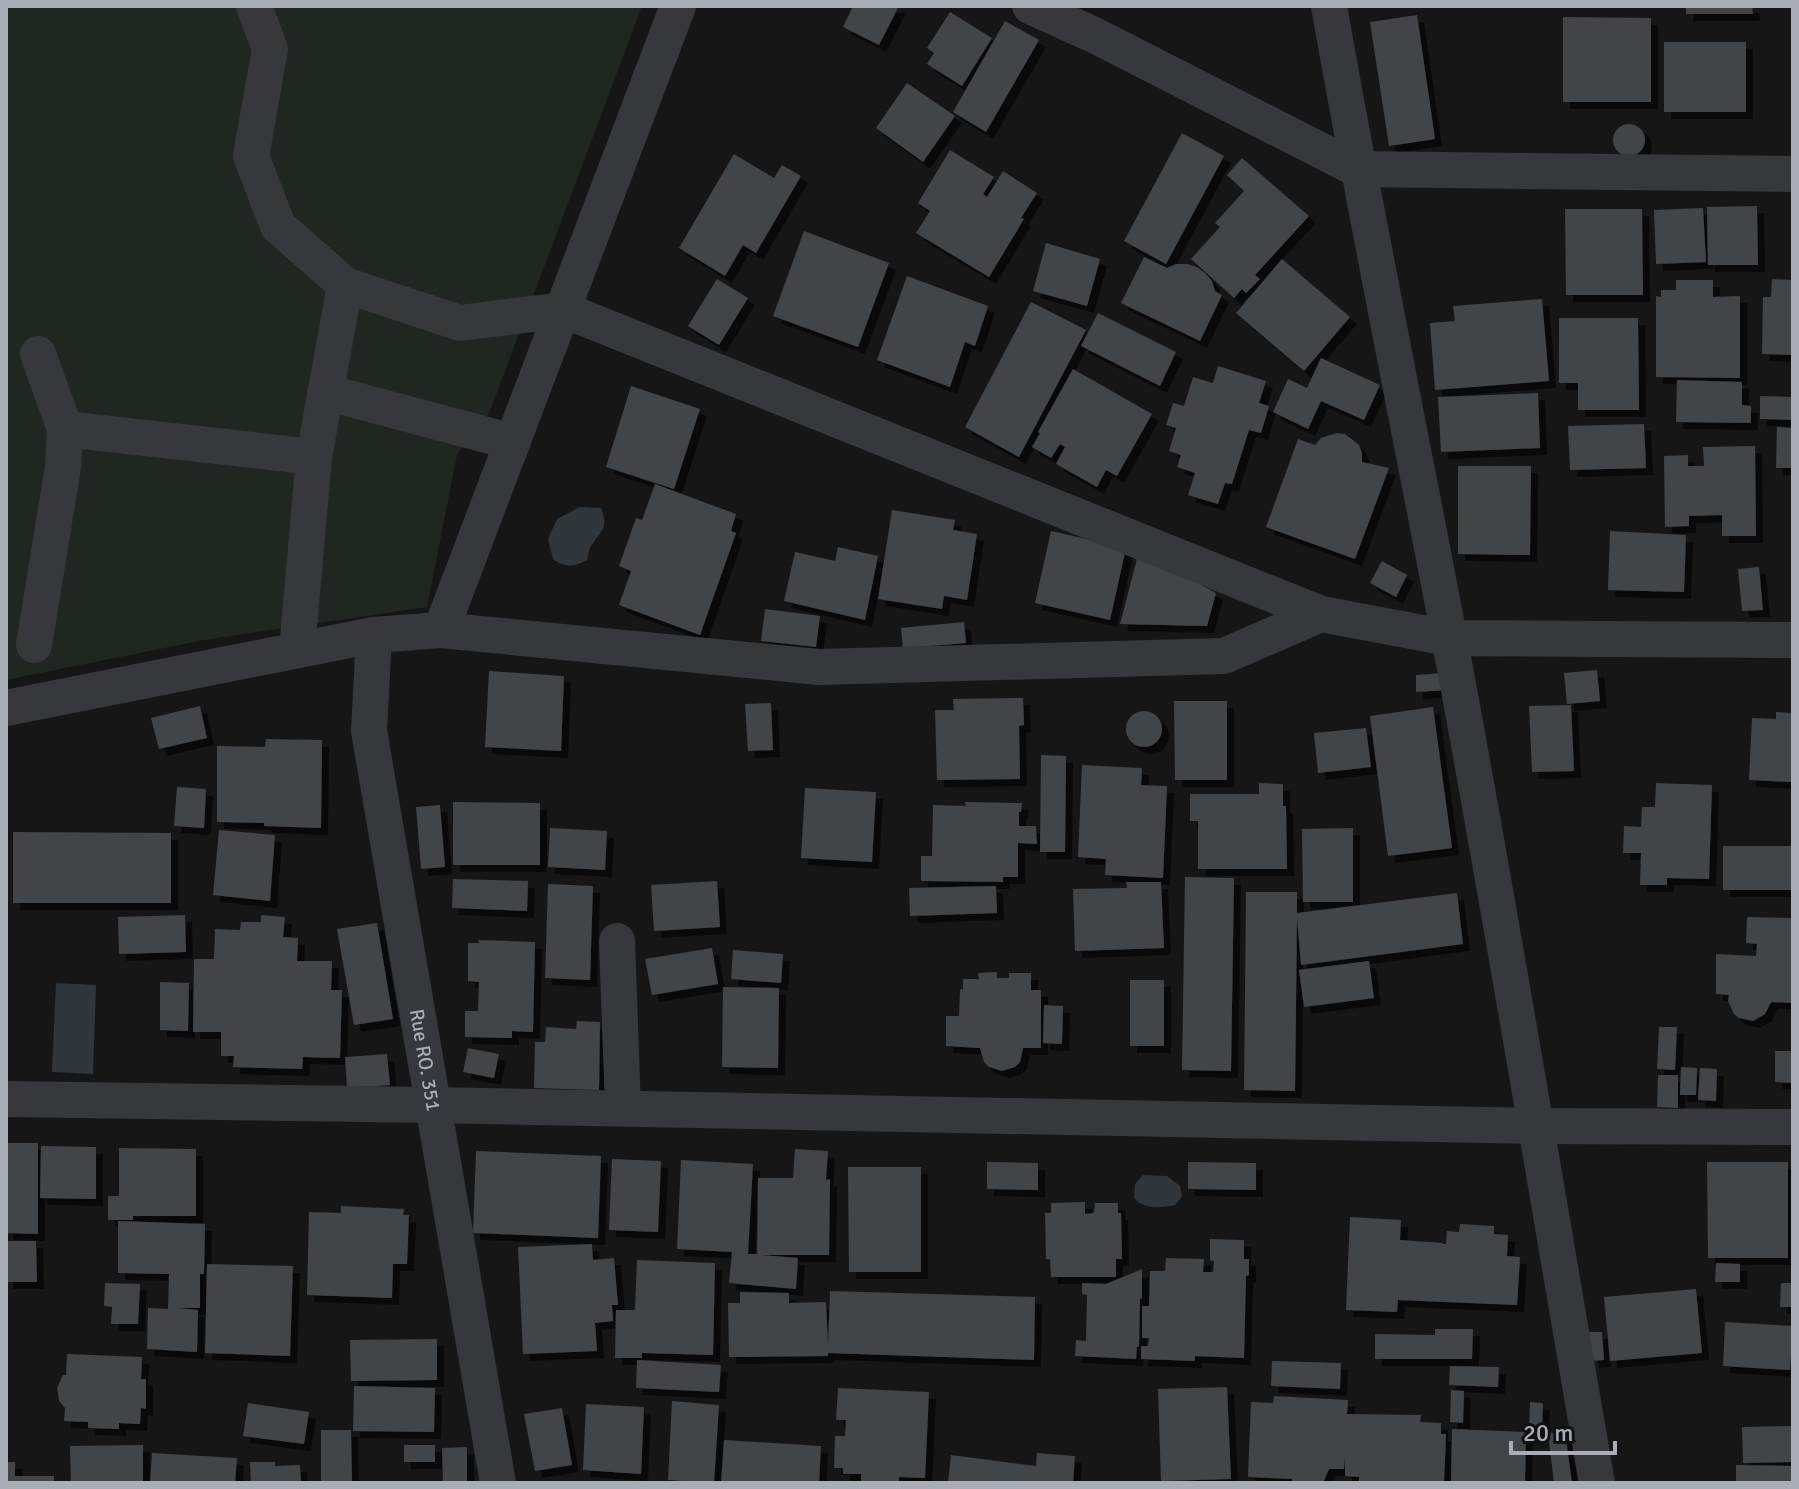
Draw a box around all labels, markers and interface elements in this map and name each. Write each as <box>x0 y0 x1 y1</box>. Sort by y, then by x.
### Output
street label: Rue RO. 351 <box>404 1007 447 1113</box>
scale bar <box>1511 1405 1615 1455</box>
text: 20 m <box>1523 1418 1573 1448</box>

